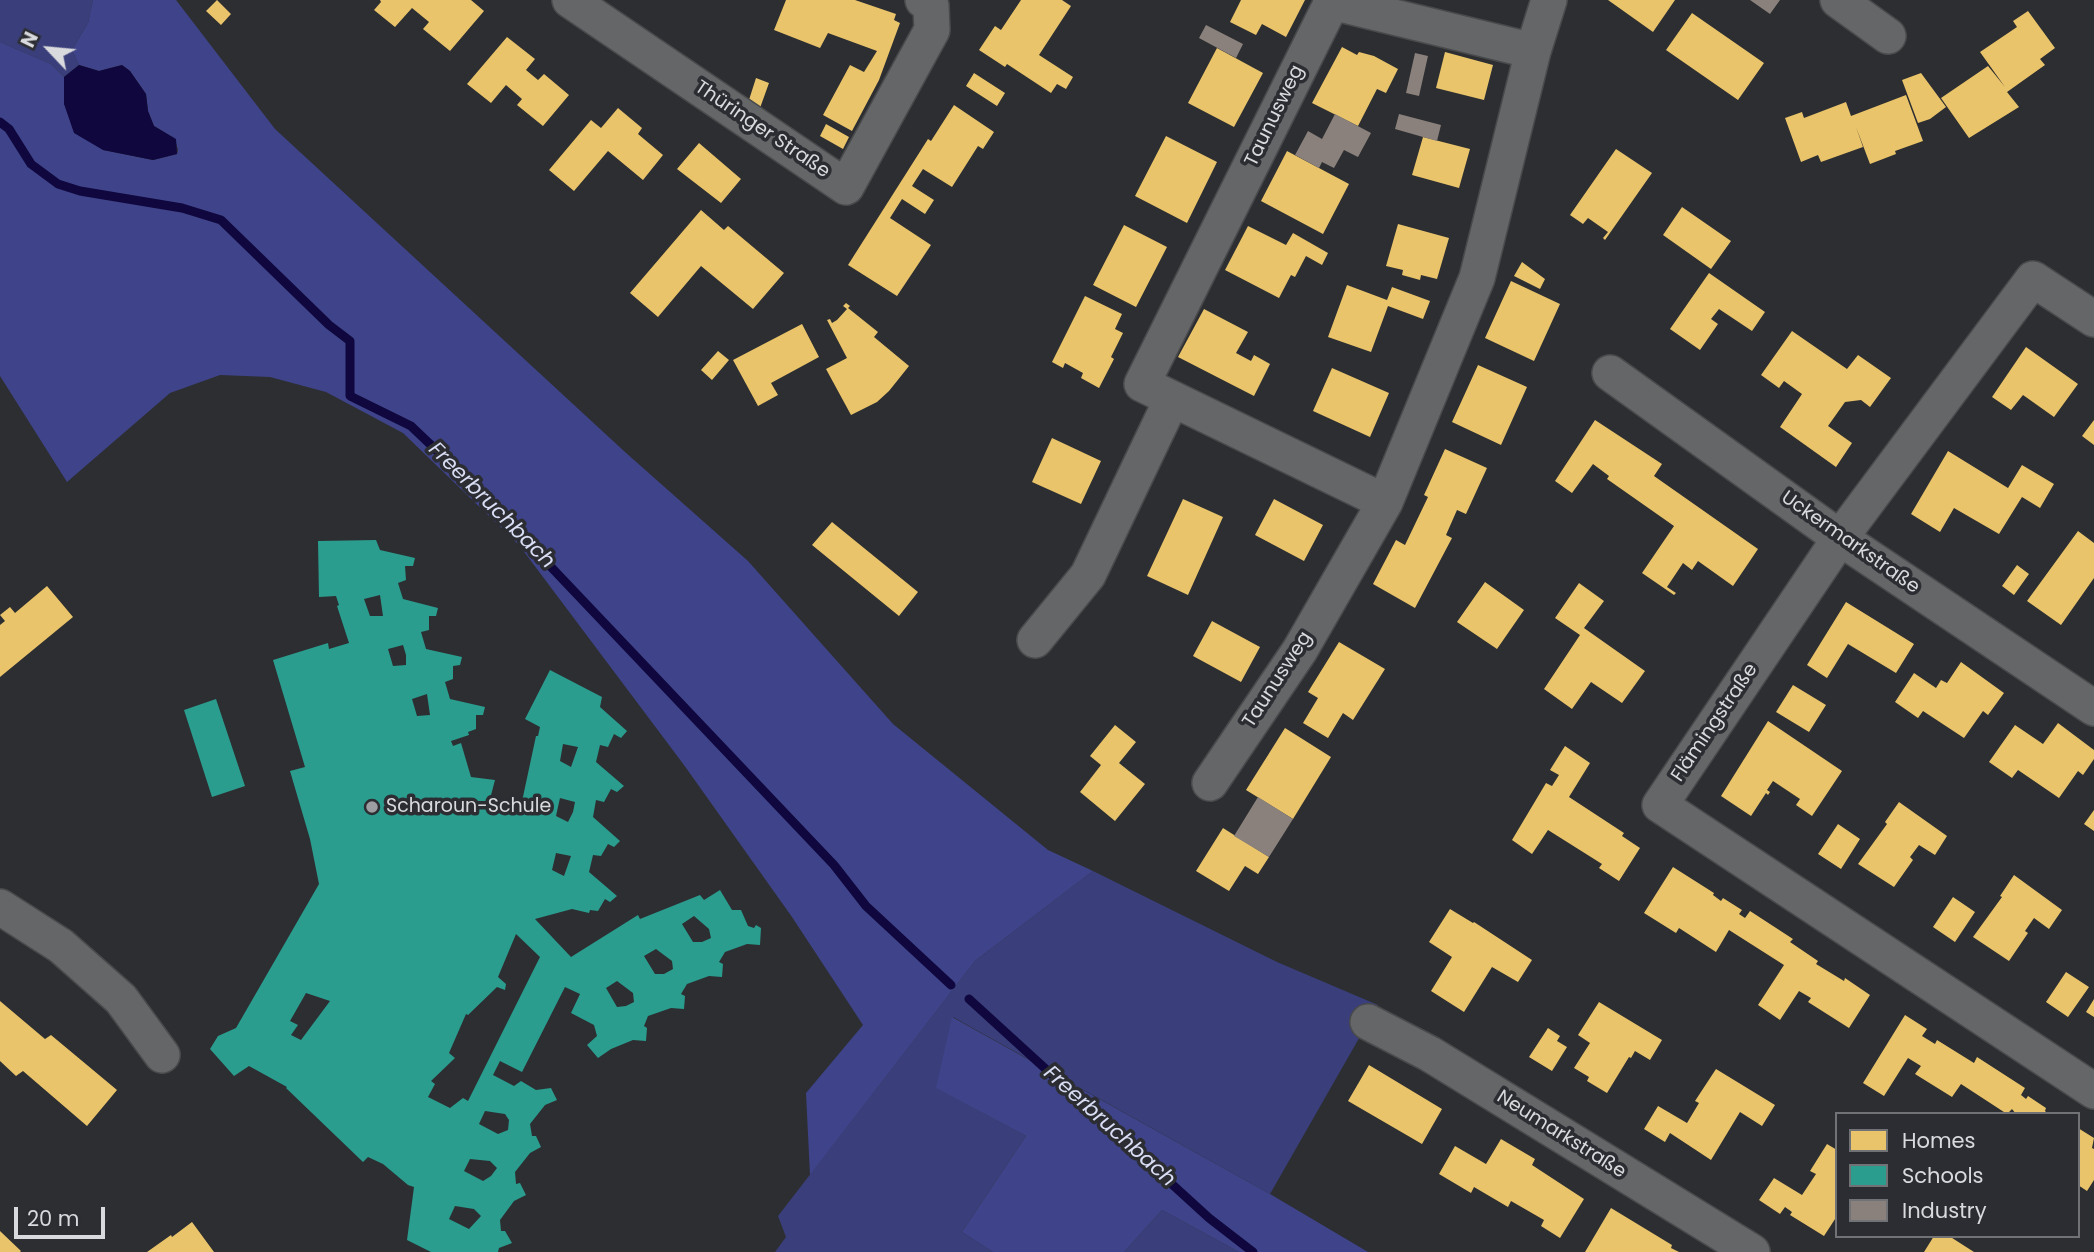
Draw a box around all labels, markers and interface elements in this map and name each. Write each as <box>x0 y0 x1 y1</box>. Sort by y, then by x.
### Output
north arrow <box>14 14 84 84</box>
text: N <box>14 27 45 52</box>
street label: Taunusweg <box>1241 62 1309 170</box>
street label: Thüringer Straße <box>690 76 834 184</box>
water label: Freerbruchbach <box>423 438 559 574</box>
street label: Uckermarkstraße <box>1776 487 1924 599</box>
street label: Taunusweg <box>1239 628 1317 732</box>
street label: Flämingstraße <box>1667 659 1763 787</box>
place label: Scharoun-Schule <box>386 796 551 818</box>
marker: Scharoun-Schule <box>364 799 380 815</box>
water label: Freerbruchbach <box>1038 1061 1180 1193</box>
street label: Neumarkstraße <box>1492 1086 1630 1184</box>
legend <box>1835 1112 2080 1238</box>
text: Homes <box>1902 1126 1976 1155</box>
text: Schools <box>1902 1161 1984 1190</box>
scale bar <box>18 1192 108 1236</box>
text: Industry <box>1902 1196 1987 1225</box>
text: 20 m <box>27 1204 80 1233</box>

